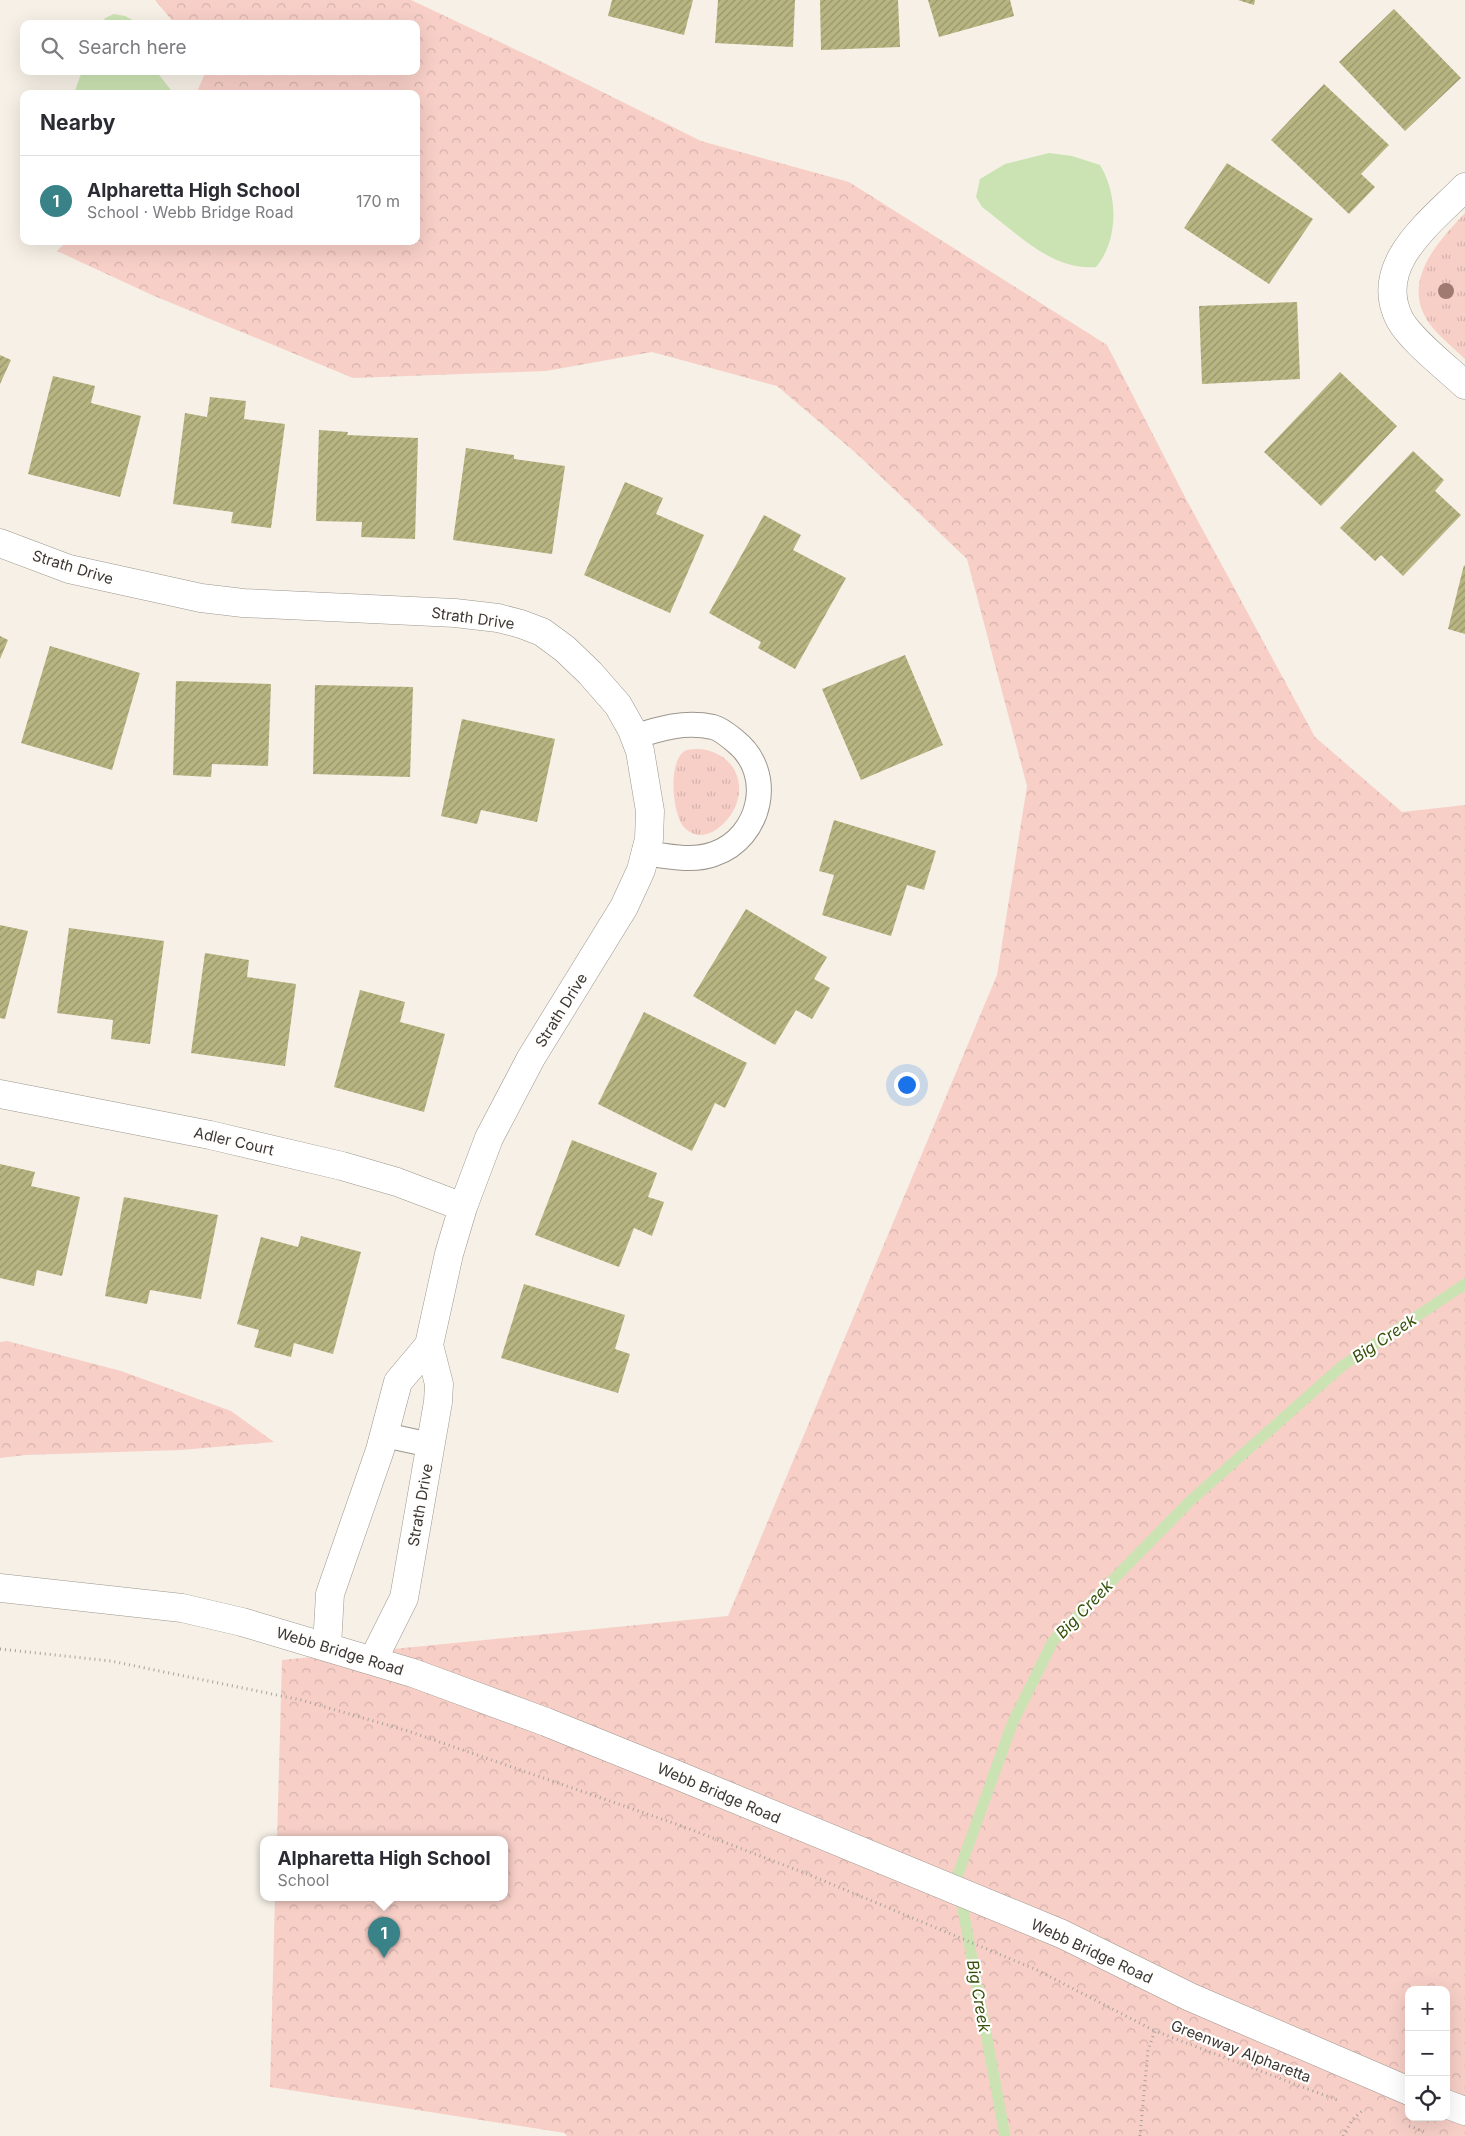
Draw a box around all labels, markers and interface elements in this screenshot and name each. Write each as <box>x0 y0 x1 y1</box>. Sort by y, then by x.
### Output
search box <box>20 20 420 75</box>
icon: search <box>38 34 66 62</box>
text: Search here <box>78 36 187 59</box>
text: Nearby <box>40 110 115 135</box>
text: Alpharetta High School <box>87 179 300 202</box>
text: 1 <box>53 191 59 211</box>
text: 170 m <box>356 191 400 211</box>
text: School · Webb Bridge Road <box>87 202 294 222</box>
street label: Strath Drive <box>30 546 116 588</box>
street label: Strath Drive <box>430 603 516 633</box>
street label: Strath Drive <box>531 969 591 1051</box>
your location <box>894 1072 920 1098</box>
street label: Adler Court <box>192 1123 276 1159</box>
water label: Big Creek <box>1348 1309 1420 1367</box>
street label: Strath Drive <box>403 1462 437 1548</box>
water label: Big Creek <box>1051 1576 1117 1642</box>
street label: Webb Bridge Road <box>274 1623 406 1679</box>
street label: Webb Bridge Road <box>654 1758 784 1828</box>
popup <box>260 1836 508 1901</box>
text: Alpharetta High School <box>277 1847 491 1870</box>
text: School <box>277 1870 329 1890</box>
street label: Webb Bridge Road <box>1028 1914 1156 1988</box>
pin: 1 <box>368 1917 400 1958</box>
water label: Big Creek <box>963 1958 995 2034</box>
map controls <box>1405 1986 1450 2121</box>
button: + <box>1405 1986 1450 2031</box>
street label: Greenway Alpharetta <box>1168 2015 1314 2087</box>
button: − <box>1405 2031 1450 2076</box>
button: locate <box>1405 2076 1450 2121</box>

